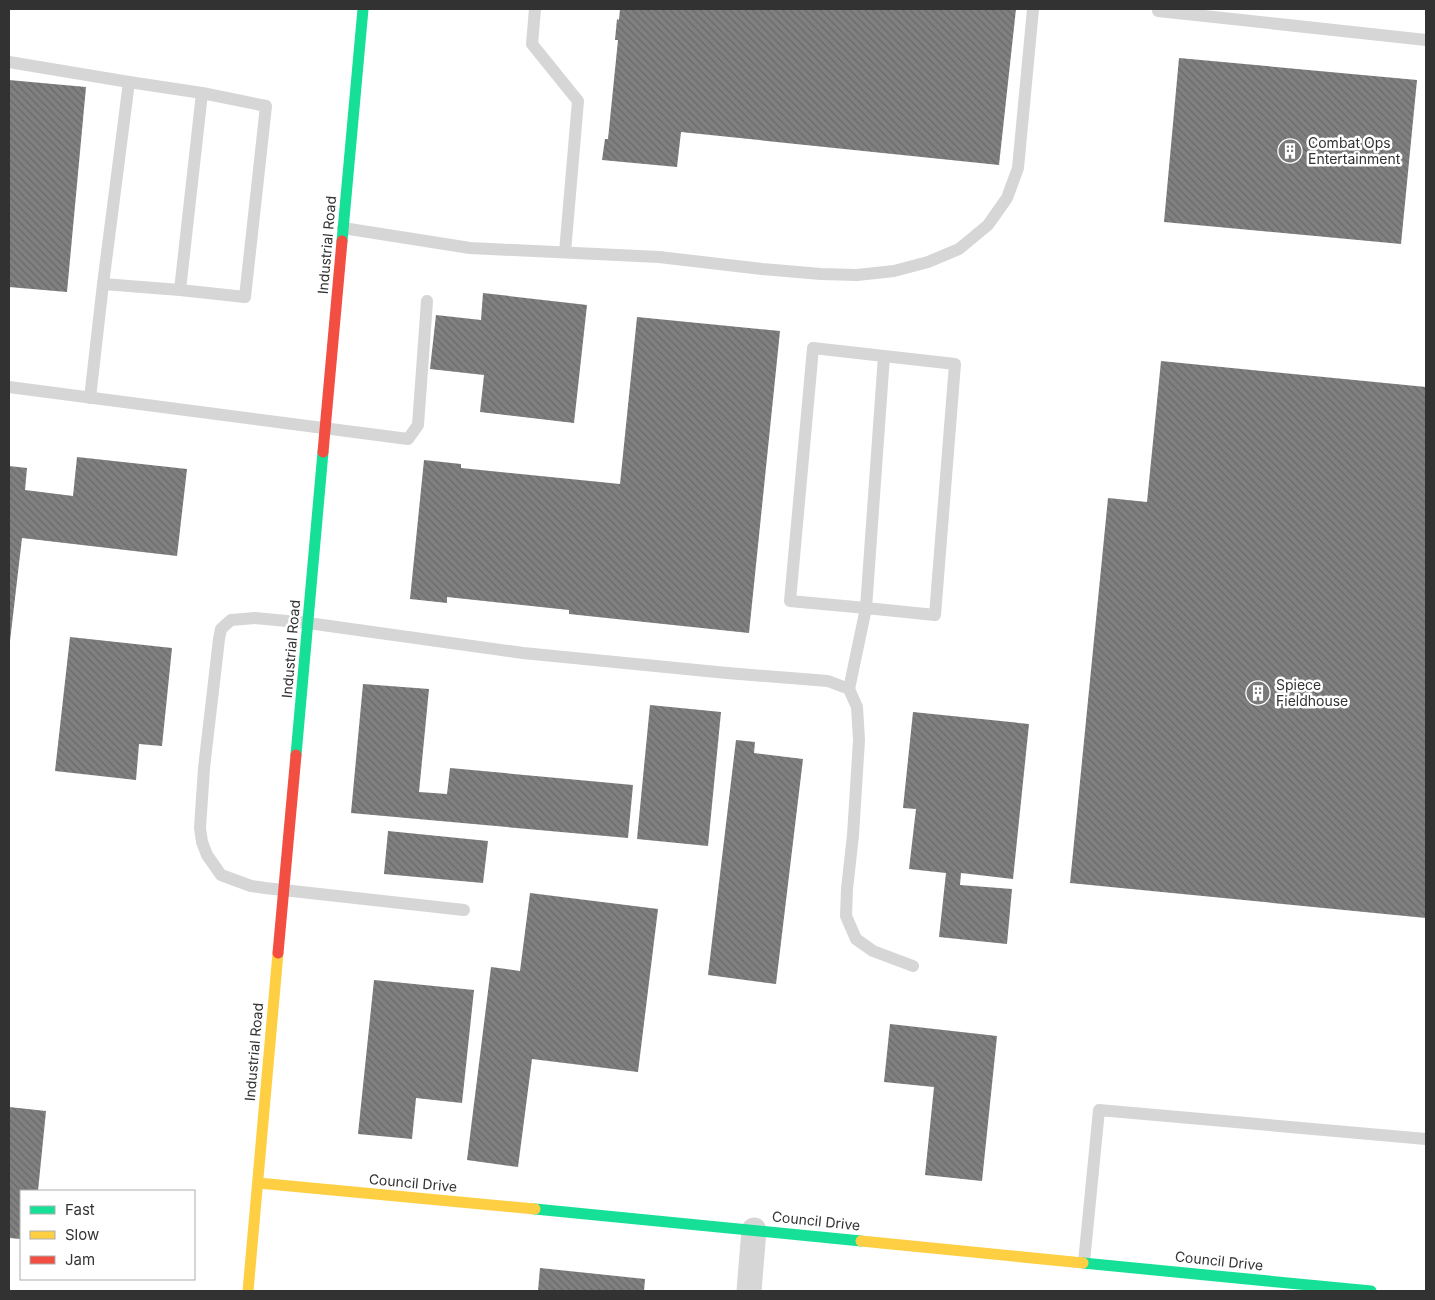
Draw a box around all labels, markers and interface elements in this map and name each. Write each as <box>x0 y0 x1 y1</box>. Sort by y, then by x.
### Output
place label: Combat Ops Entertainment <box>1308 134 1401 167</box>
building icon: Combat Ops Entertainment <box>1277 138 1303 164</box>
street label: Industrial Road <box>314 195 339 295</box>
street label: Industrial Road <box>278 599 303 699</box>
place label: Spiece Fieldhouse <box>1276 676 1348 709</box>
building icon: Spiece Fieldhouse <box>1245 680 1271 706</box>
street label: Industrial Road <box>241 1002 266 1102</box>
street label: Council Drive <box>368 1170 458 1195</box>
legend <box>20 1190 195 1280</box>
text: Fast <box>65 1200 95 1219</box>
street label: Council Drive <box>771 1207 861 1234</box>
text: Slow <box>65 1225 99 1244</box>
street label: Council Drive <box>1174 1247 1264 1274</box>
text: Jam <box>65 1250 95 1269</box>

